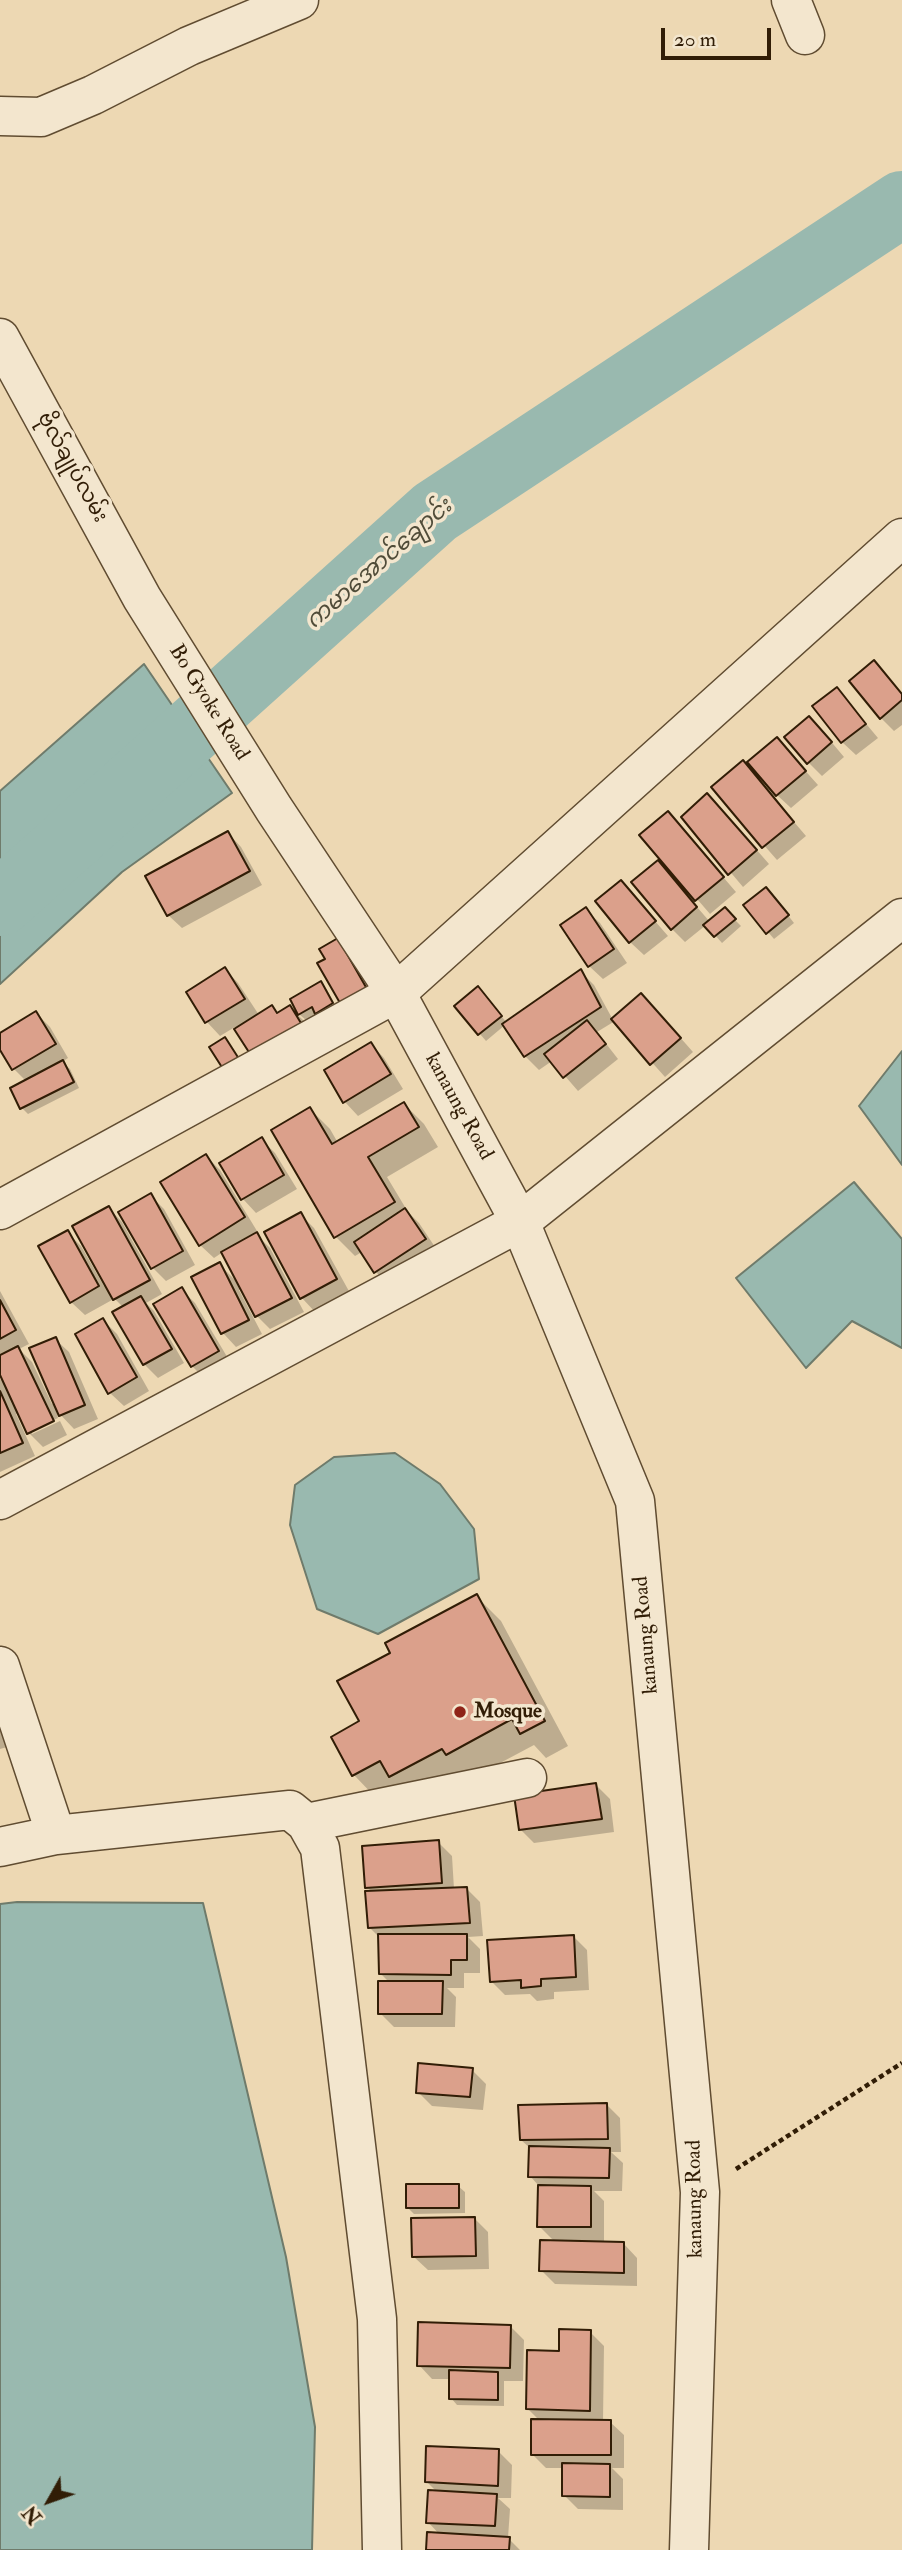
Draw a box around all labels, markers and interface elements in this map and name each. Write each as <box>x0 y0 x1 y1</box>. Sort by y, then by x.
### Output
scale bar <box>664 14 774 58</box>
text: 20 m <box>674 26 716 53</box>
street label: ဗိုလ်ချုပ်လမ်း <box>30 408 112 528</box>
water label: ကမာအောင်ချောင်း <box>301 494 459 636</box>
street label: Bo Gyoke Road <box>162 640 254 766</box>
street label: kanaung Road <box>418 1049 498 1165</box>
street label: kanaung Road <box>629 1575 665 1695</box>
place label: Mosque <box>474 1699 542 1725</box>
marker: Mosque <box>452 1704 468 1720</box>
street label: kanaung Road <box>682 2140 710 2258</box>
north arrow <box>14 2466 84 2536</box>
text: N <box>18 2500 48 2529</box>

